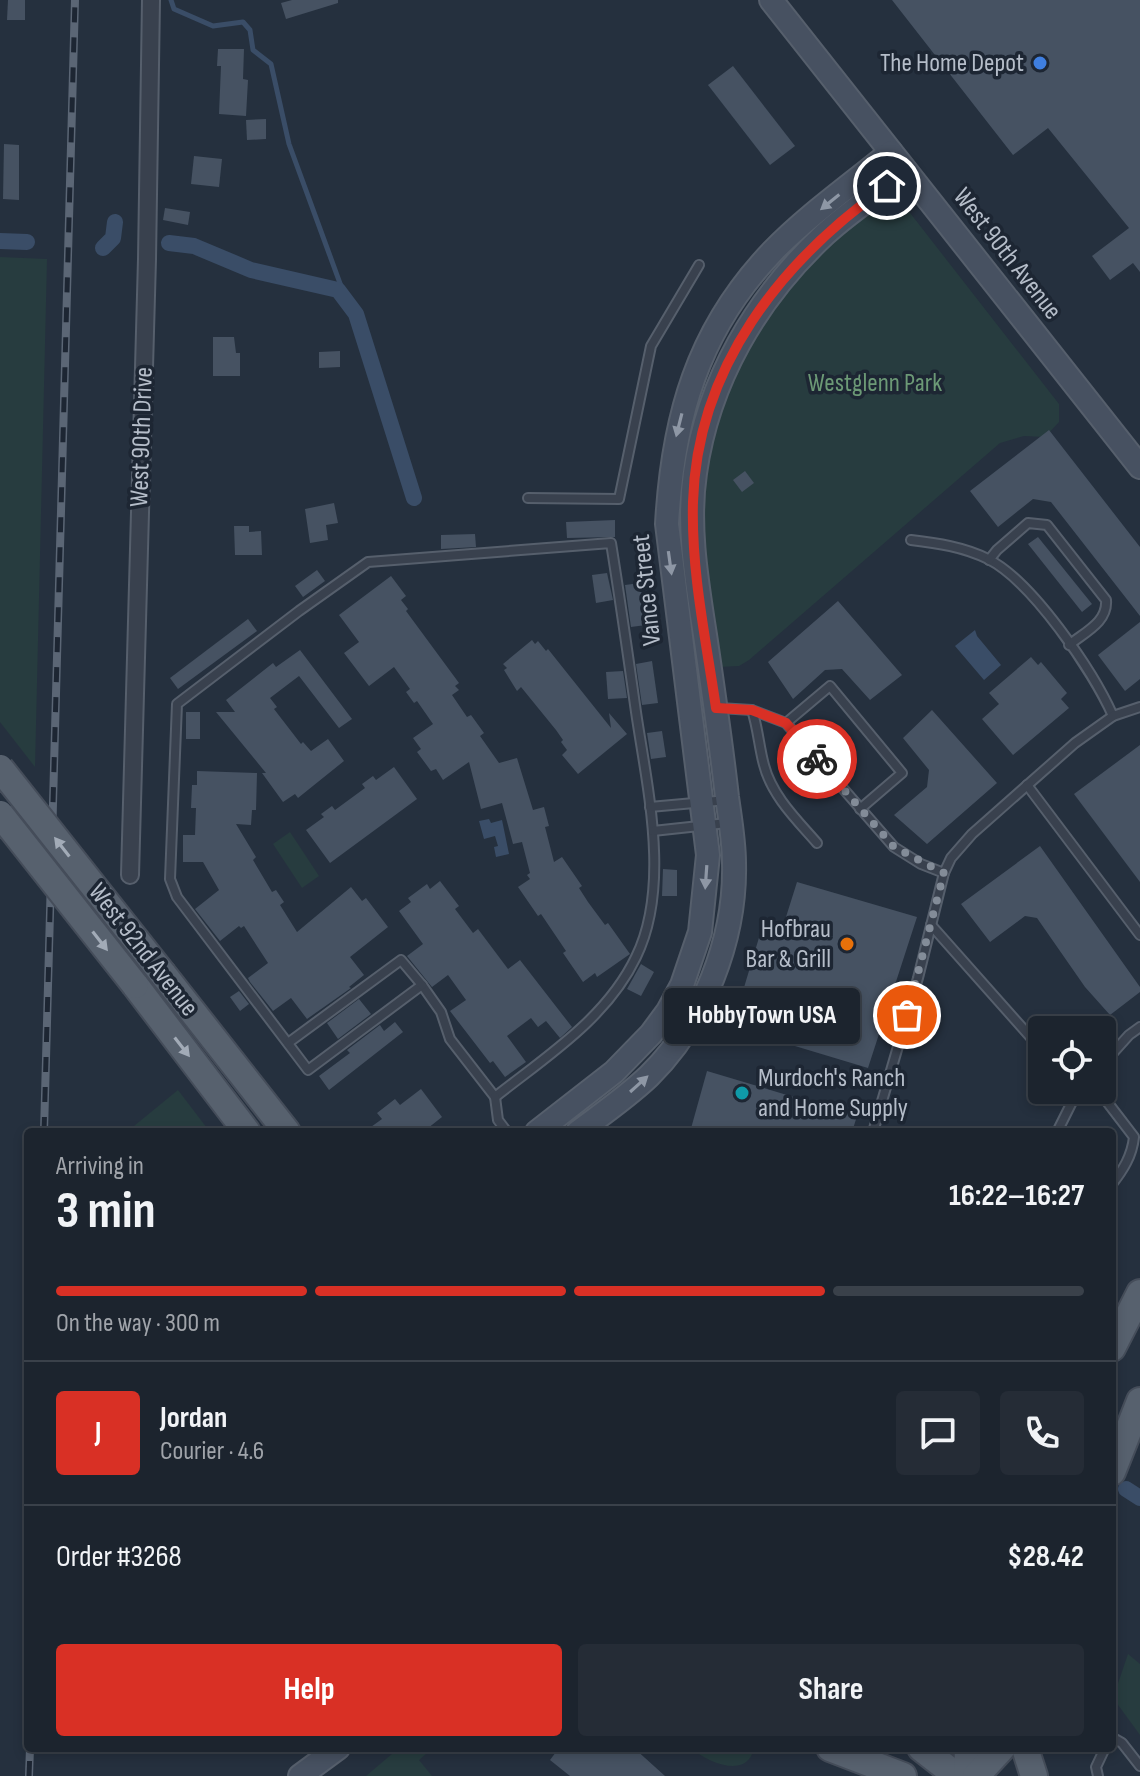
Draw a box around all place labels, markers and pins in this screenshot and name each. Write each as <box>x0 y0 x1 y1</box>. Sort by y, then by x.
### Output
place label: The Home Depot <box>880 48 1024 79</box>
marker: The Home Depot <box>1031 54 1049 72</box>
pin <box>853 152 921 220</box>
place label: Hofbrau Bar & Grill <box>745 914 831 975</box>
marker: Hofbrau Bar & Grill <box>838 935 856 953</box>
pin <box>873 981 941 1049</box>
callout: HobbyTown USA <box>663 987 859 1043</box>
place label: Murdoch's Ranch and Home Supply <box>758 1063 908 1124</box>
marker: Murdoch's Ranch and Home Supply <box>733 1084 751 1102</box>

